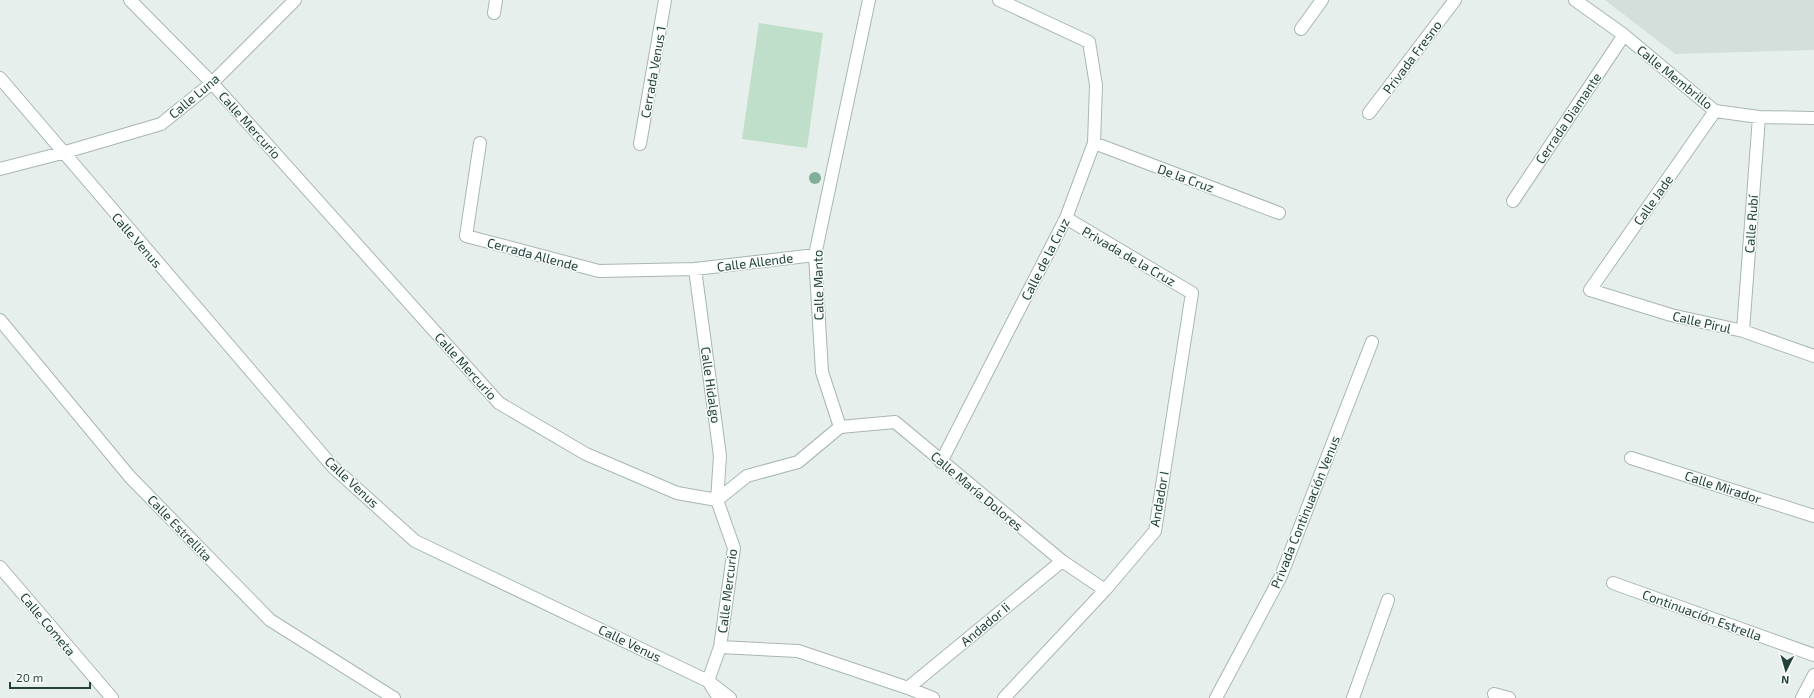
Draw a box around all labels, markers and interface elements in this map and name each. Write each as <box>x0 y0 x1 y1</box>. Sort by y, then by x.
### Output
street label: Privada Fresno <box>1379 17 1445 97</box>
street label: Cerrada Venus 1 <box>637 25 669 119</box>
street label: Calle Membrillo <box>1634 42 1716 112</box>
street label: Cerrada Diamante <box>1532 69 1604 167</box>
street label: Calle Luna <box>166 70 222 122</box>
street label: Calle Mercurio <box>216 88 284 162</box>
street label: De la Cruz <box>1156 160 1216 196</box>
street label: Calle Jade <box>1630 172 1676 228</box>
street label: Calle Rubí <box>1741 194 1761 254</box>
street label: Calle Venus <box>109 209 165 271</box>
street label: Calle de la Cruz <box>1017 215 1073 303</box>
street label: Privada de la Cruz <box>1079 223 1179 289</box>
street label: Cerrada Allende <box>486 234 580 274</box>
street label: Calle Allende <box>716 249 794 275</box>
street label: Calle Manto <box>809 250 827 320</box>
street label: Calle Pirul <box>1671 308 1733 337</box>
street label: Calle Mercurio <box>432 329 500 403</box>
street label: Calle Hidalgo <box>698 346 724 424</box>
street label: Privada Continuación Venus <box>1267 433 1343 591</box>
street label: Calle María Dolores <box>928 448 1026 534</box>
street label: Calle Venus <box>322 453 382 511</box>
street label: Calle Mirador <box>1683 467 1763 507</box>
street label: Andador I <box>1146 470 1172 528</box>
street label: Calle Estrellita <box>144 491 216 565</box>
street label: Calle Mercurio <box>714 548 740 634</box>
street label: Continuación Estrella <box>1640 586 1764 644</box>
street label: Calle Cometa <box>17 589 79 659</box>
street label: Andador Ii <box>957 599 1013 649</box>
street label: Calle Venus <box>596 621 664 665</box>
north arrow <box>1766 650 1806 690</box>
scale bar <box>10 664 90 690</box>
text: 20 m <box>16 670 43 684</box>
text: N <box>1781 674 1790 687</box>

